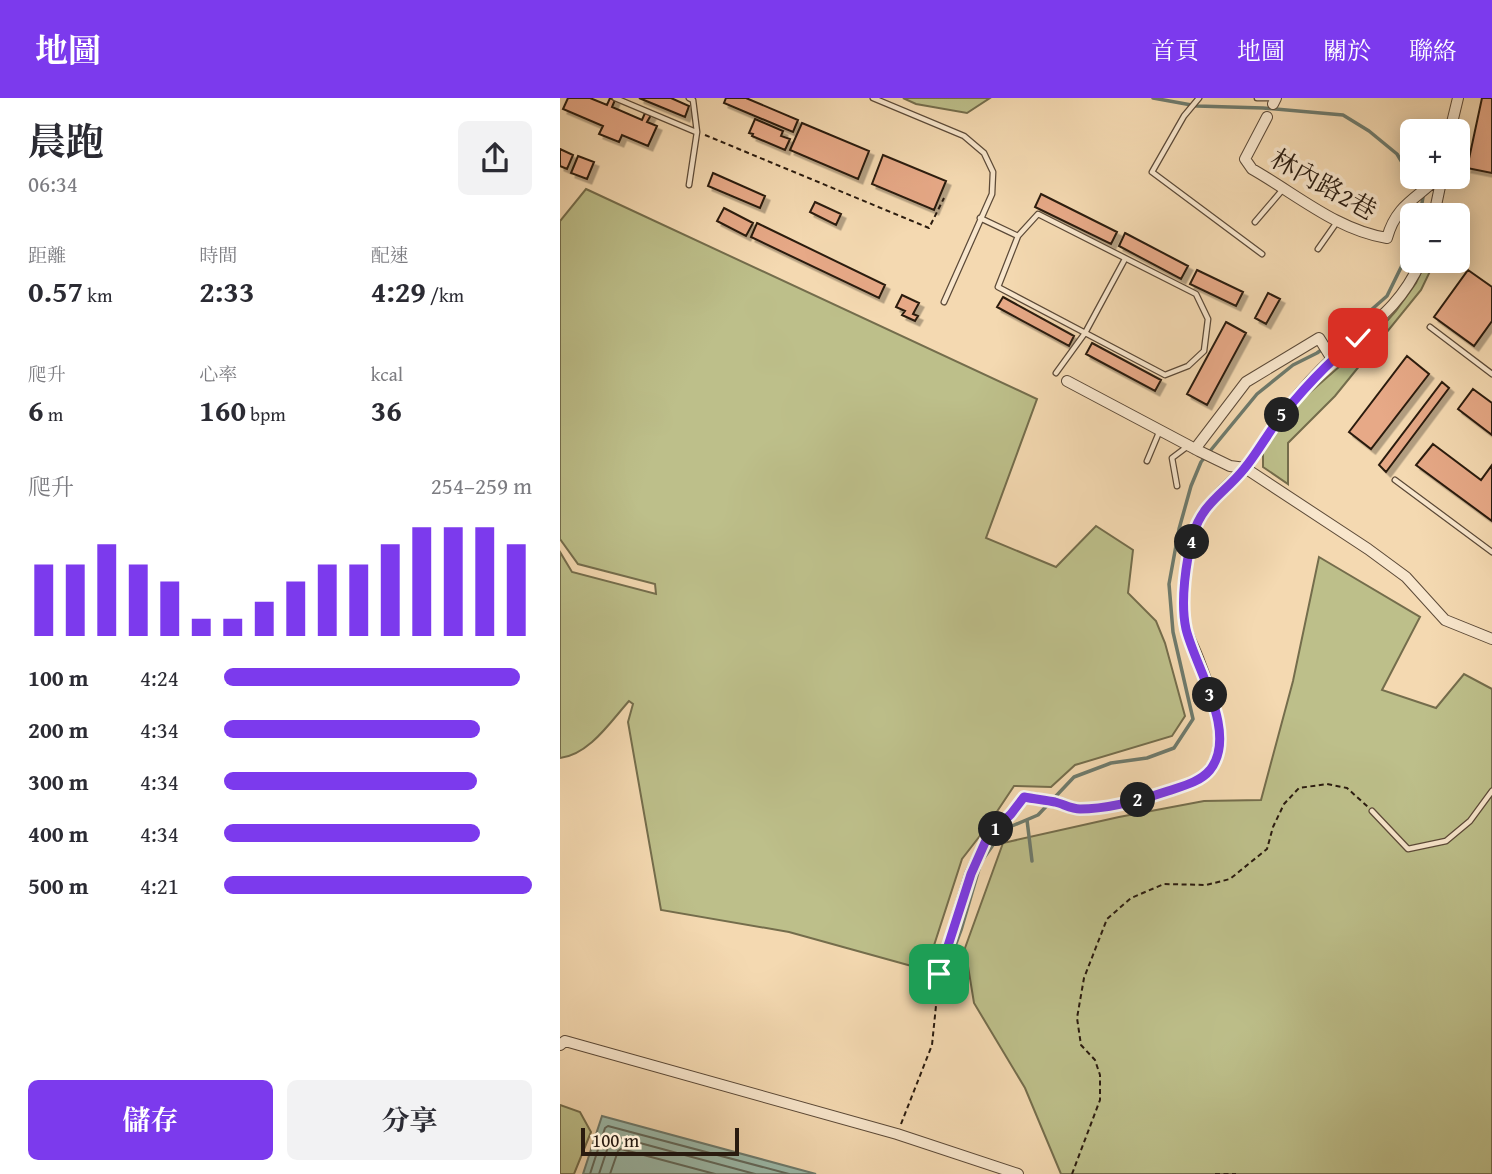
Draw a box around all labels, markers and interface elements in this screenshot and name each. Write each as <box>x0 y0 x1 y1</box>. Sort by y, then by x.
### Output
text: 地圖 <box>35 26 101 74</box>
text: 首頁 <box>1151 33 1199 68</box>
text: 地圖 <box>1237 33 1285 68</box>
text: 關於 <box>1323 33 1371 68</box>
text: 聯絡 <box>1409 33 1457 68</box>
text: 晨跑 <box>28 113 104 169</box>
map controls <box>1400 119 1470 273</box>
button: + <box>1400 119 1470 189</box>
button: share <box>458 121 532 195</box>
street label: 林內路2巷 <box>1264 139 1384 229</box>
text: 06:34 <box>28 167 78 200</box>
button: − <box>1400 203 1470 273</box>
text: 距離 <box>28 241 66 269</box>
text: 時間 <box>199 241 237 269</box>
text: 配速 <box>371 241 409 269</box>
text: 0.57 <box>28 269 83 313</box>
text: 2:33 <box>199 269 254 313</box>
text: 4:29 <box>371 269 426 313</box>
text: km <box>83 281 112 309</box>
text: /km <box>426 281 464 309</box>
pin <box>1328 308 1388 368</box>
icon: check <box>1339 319 1377 357</box>
text: 爬升 <box>28 360 66 388</box>
text: 心率 <box>199 360 237 388</box>
text: kcal <box>371 360 403 388</box>
text: 6 <box>28 388 44 432</box>
text: 160 <box>199 388 246 432</box>
text: 36 <box>371 388 402 432</box>
pin: 5 <box>1264 398 1300 432</box>
text: m <box>44 400 63 428</box>
text: bpm <box>246 400 286 428</box>
text: 5 <box>1277 400 1286 428</box>
text: 254–259 m <box>431 469 532 502</box>
text: 爬升 <box>28 470 74 503</box>
pin: 4 <box>1174 524 1210 560</box>
text: 4 <box>1187 527 1196 555</box>
text: 100 m <box>28 661 89 694</box>
text: 4:24 <box>140 661 179 694</box>
pin: 3 <box>1192 678 1228 712</box>
text: 3 <box>1205 680 1214 708</box>
text: 200 m <box>28 713 89 746</box>
text: 4:34 <box>140 713 179 746</box>
text: 300 m <box>28 765 89 798</box>
text: 4:34 <box>140 765 179 798</box>
pin: 2 <box>1120 782 1156 818</box>
text: 2 <box>1133 785 1142 813</box>
pin: 1 <box>978 812 1013 846</box>
text: 1 <box>991 814 1000 842</box>
text: 400 m <box>28 817 89 850</box>
text: 4:34 <box>140 817 179 850</box>
text: 500 m <box>28 869 89 902</box>
text: 4:21 <box>140 869 179 902</box>
pin <box>909 944 969 1004</box>
icon: arrive <box>920 955 958 993</box>
button: 儲存 <box>28 1080 273 1160</box>
button: 分享 <box>287 1080 532 1160</box>
scale bar <box>581 1125 738 1157</box>
text: 100 m <box>592 1126 639 1154</box>

